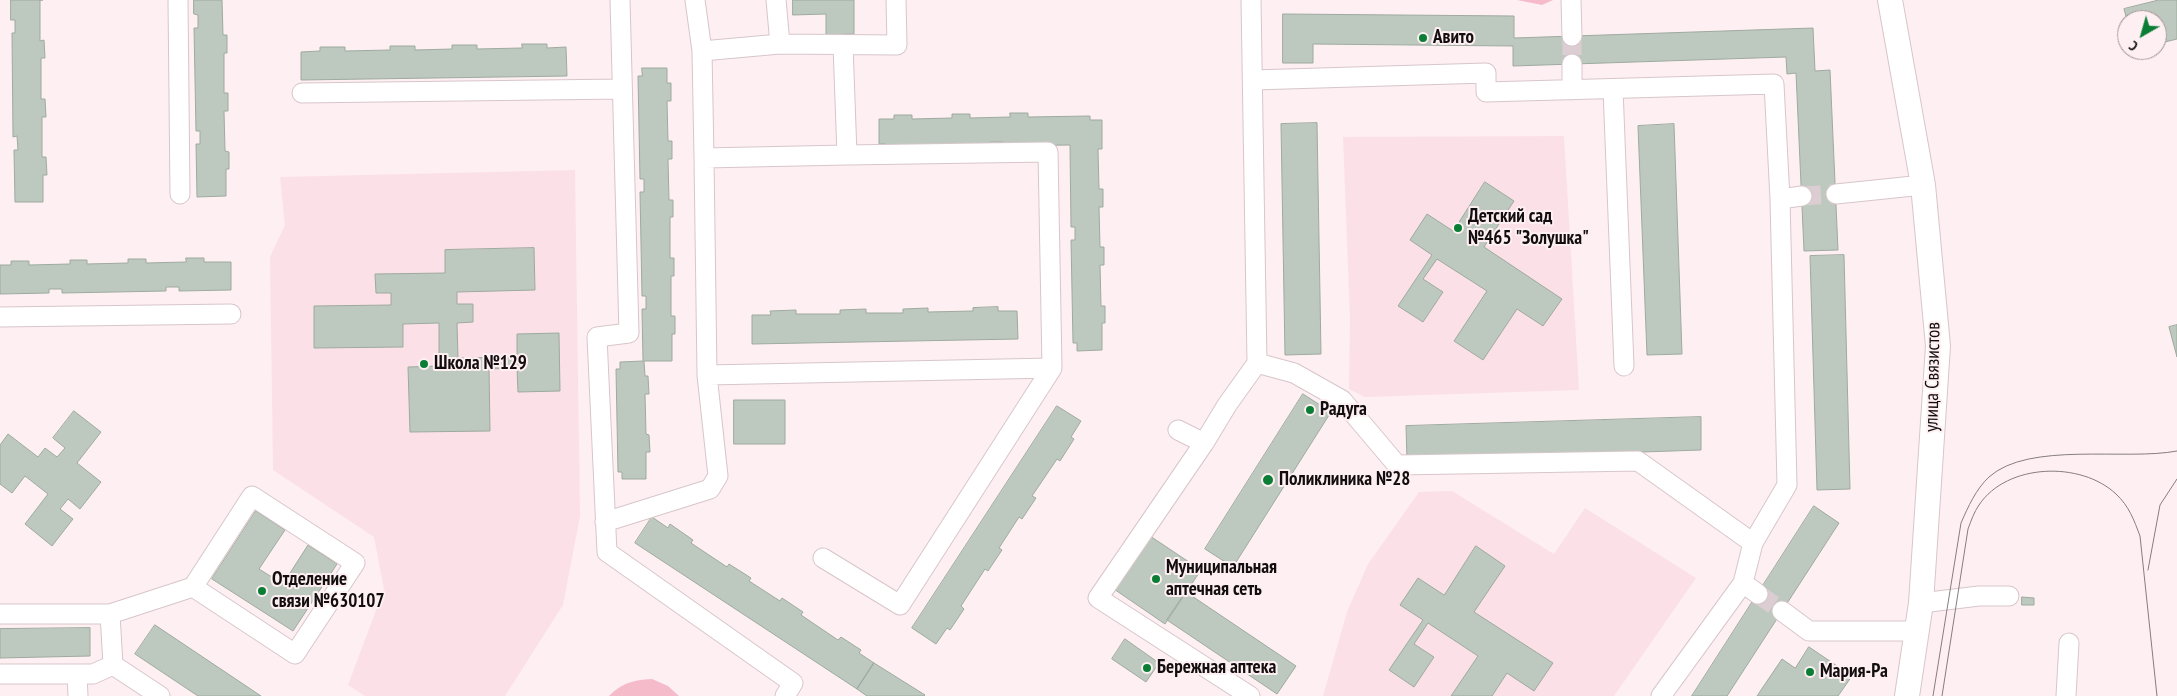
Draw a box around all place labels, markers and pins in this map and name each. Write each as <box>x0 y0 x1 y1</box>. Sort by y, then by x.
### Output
place label: Авито <box>1433 27 1474 49</box>
marker: Авито <box>1417 32 1429 44</box>
place label: Детский сад №465 "Золушка" <box>1468 206 1589 250</box>
marker: Детский сад №465 "Золушка" <box>1452 222 1464 234</box>
place label: Школа №129 <box>434 353 527 375</box>
marker: Школа №129 <box>418 358 430 370</box>
place label: Радуга <box>1320 399 1367 421</box>
marker: Радуга <box>1304 404 1316 416</box>
place label: Поликлиника №28 <box>1279 469 1410 491</box>
marker: Поликлиника №28 <box>1261 473 1275 487</box>
place label: Муниципальная аптечная сеть <box>1166 557 1277 601</box>
place label: Отделение связи №630107 <box>272 569 385 613</box>
marker: Муниципальная аптечная сеть <box>1150 573 1162 585</box>
marker: Отделение связи №630107 <box>256 585 268 597</box>
place label: Бережная аптека <box>1157 657 1276 679</box>
place label: Мария-Ра <box>1820 661 1888 683</box>
marker: Бережная аптека <box>1141 662 1153 674</box>
marker: Мария-Ра <box>1804 666 1816 678</box>

